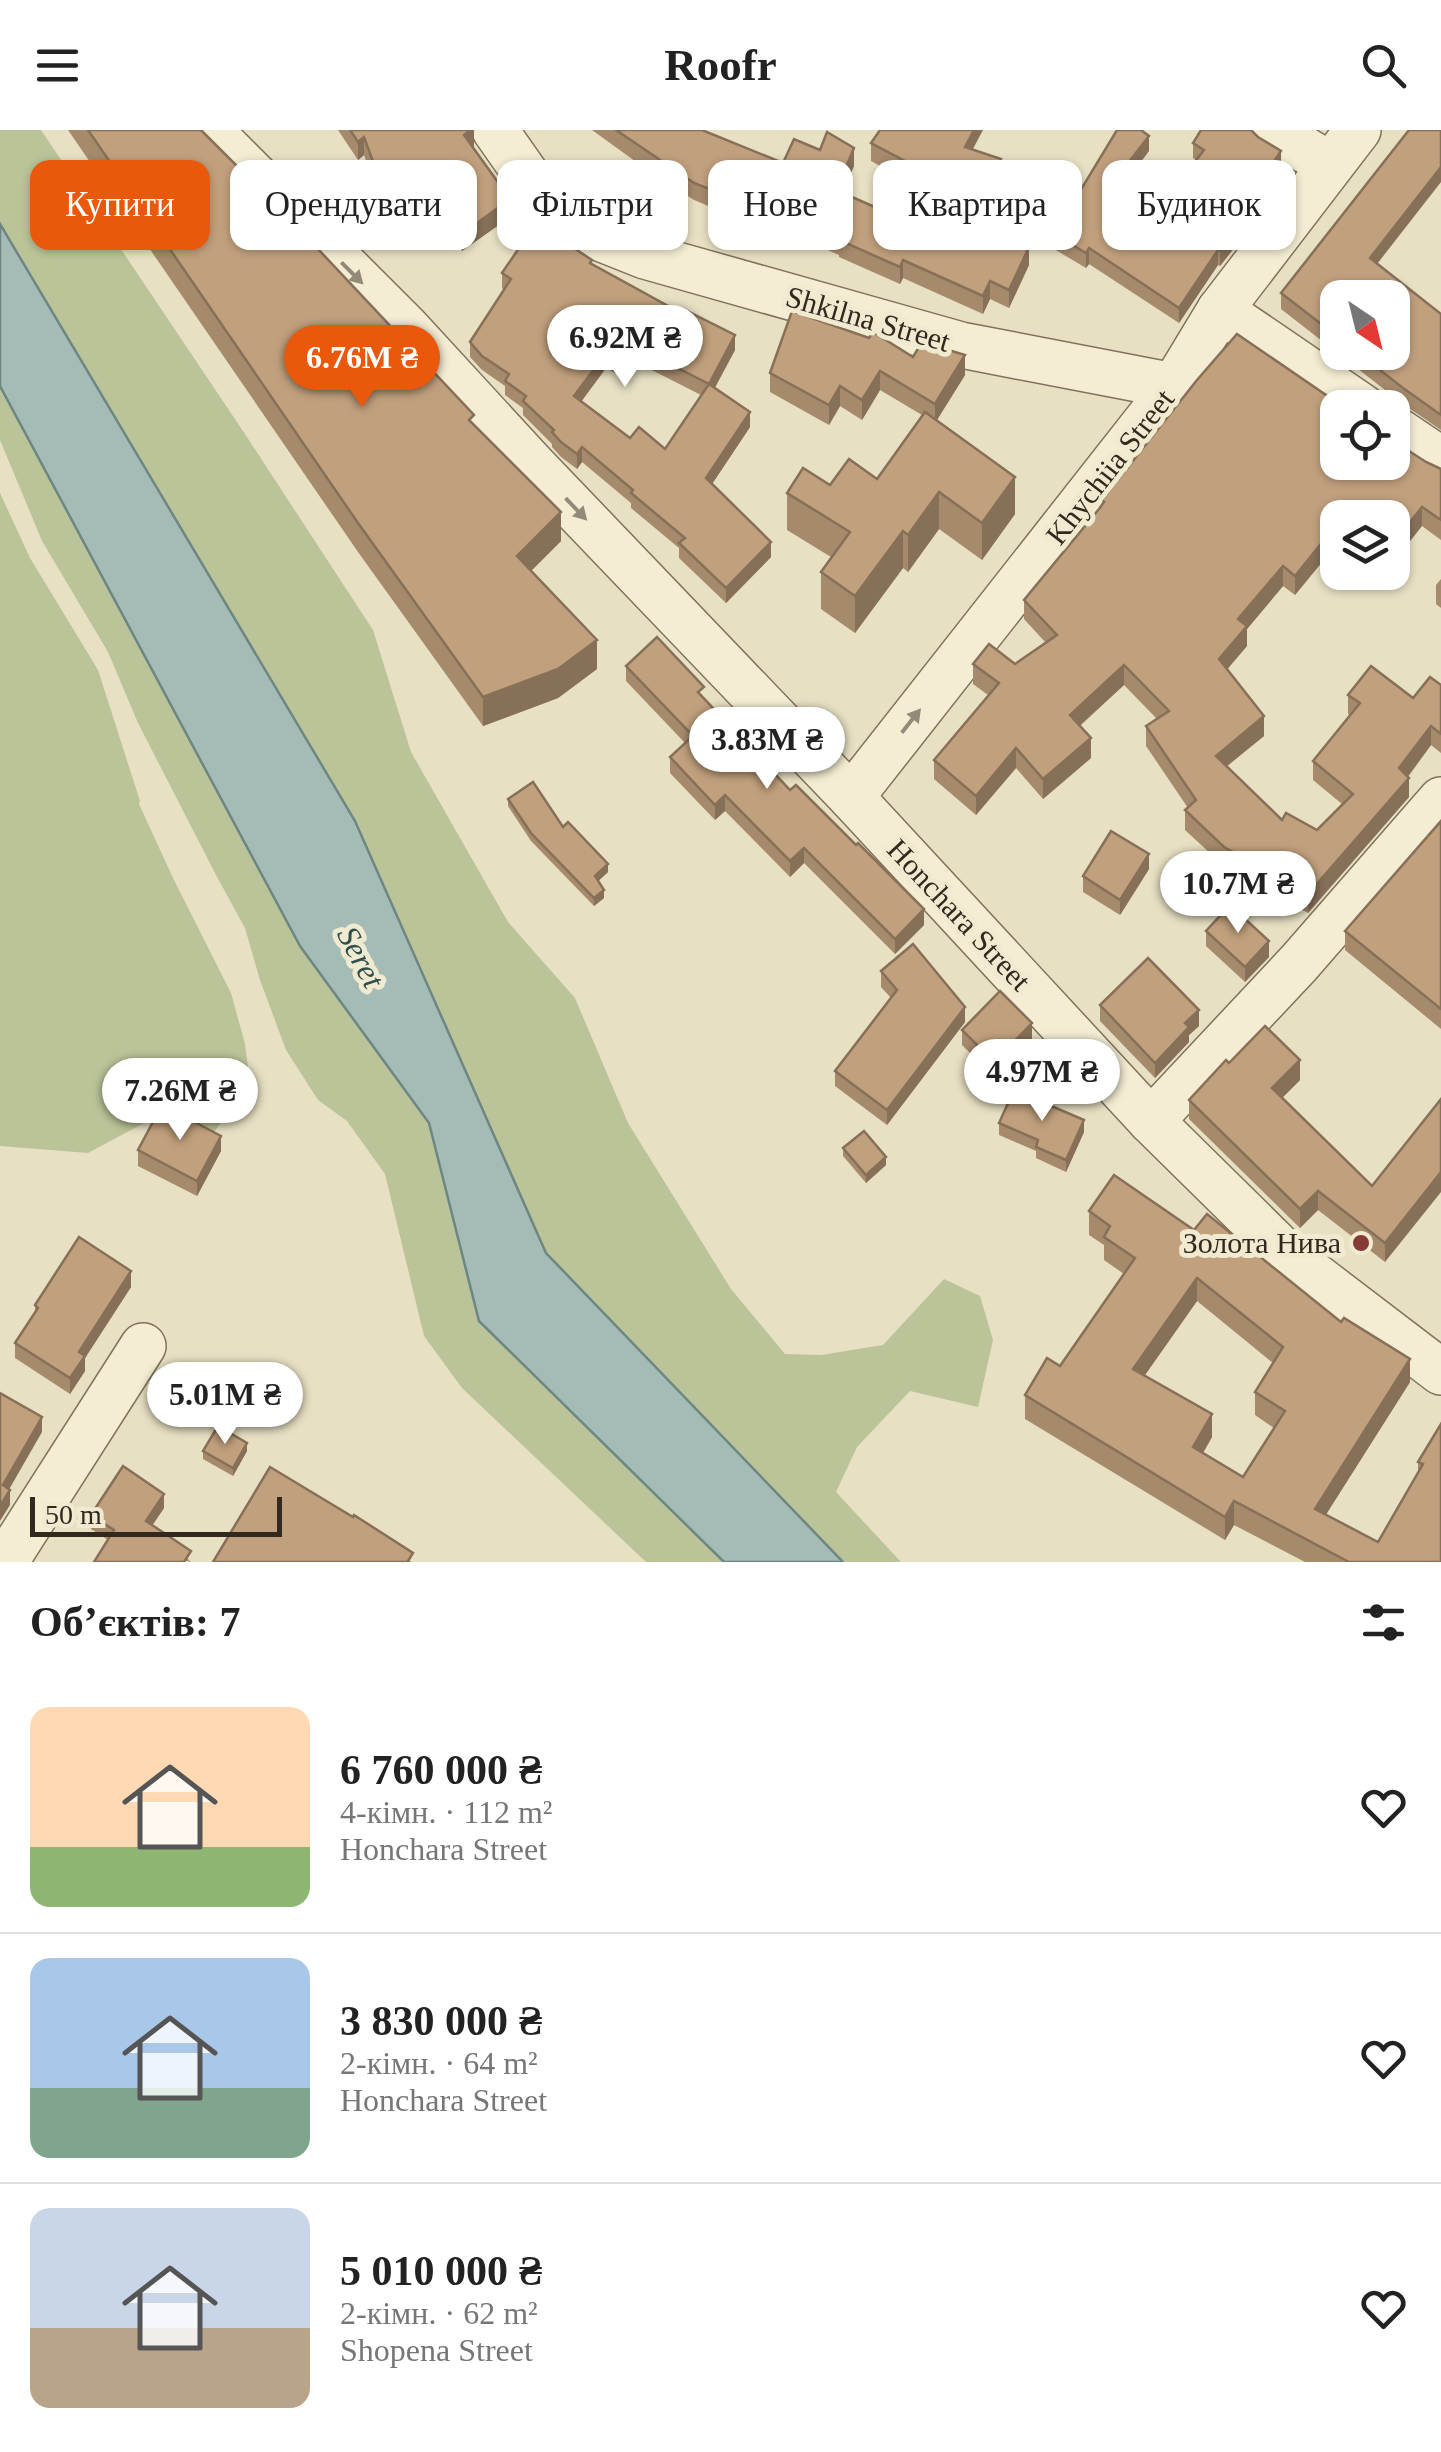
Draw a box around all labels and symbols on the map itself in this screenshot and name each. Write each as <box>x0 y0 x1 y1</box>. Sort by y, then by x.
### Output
one-way arrow <box>340 261 364 285</box>
street label: Shkilna Street <box>782 279 955 358</box>
north arrow <box>1320 280 1410 370</box>
pin: 6.92M ₴ <box>533 305 717 390</box>
pin: 6.76M ₴ <box>270 325 454 410</box>
street label: Khychiia Street <box>1039 382 1181 551</box>
one-way arrow <box>563 496 587 520</box>
pin: 3.83M ₴ <box>675 707 859 792</box>
one-way arrow <box>900 708 921 733</box>
street label: Honchara Street <box>881 832 1038 997</box>
pin: 10.7M ₴ <box>1146 851 1330 936</box>
water label: Seret <box>330 920 393 995</box>
pin: 4.97M ₴ <box>950 1039 1134 1124</box>
pin: 7.26M ₴ <box>88 1058 272 1143</box>
place label: Золота Нива <box>1183 1226 1341 1259</box>
marker: Золота Нива <box>1350 1232 1372 1254</box>
pin: 5.01M ₴ <box>133 1362 317 1447</box>
scale bar <box>30 1492 282 1536</box>

